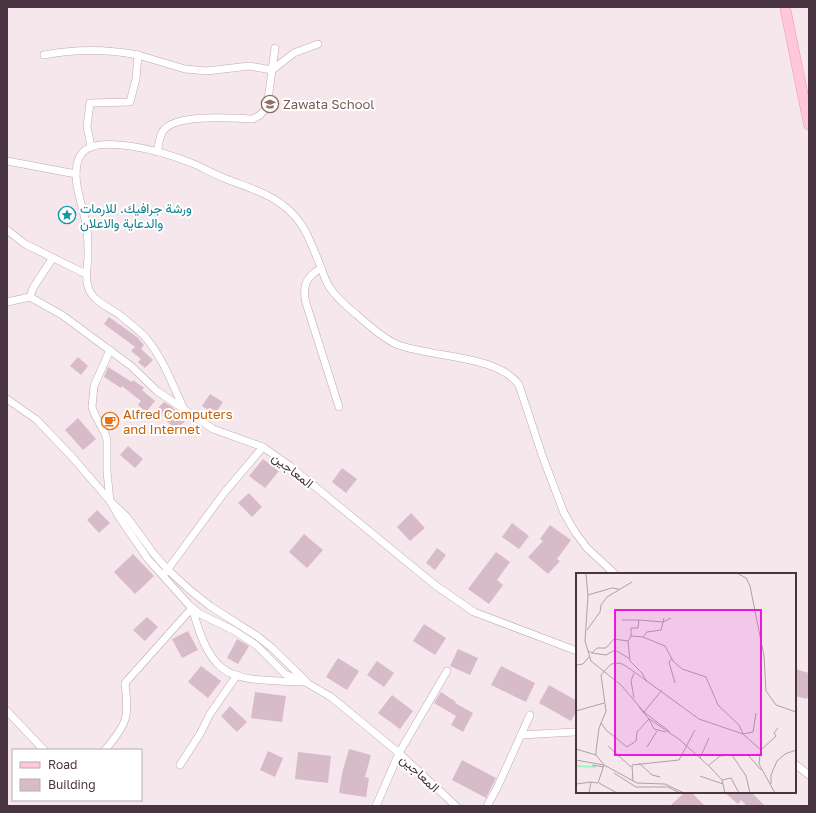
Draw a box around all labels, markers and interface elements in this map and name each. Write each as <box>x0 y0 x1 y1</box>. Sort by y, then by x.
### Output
school or university icon: Zawata School <box>260 94 280 114</box>
place label: Zawata School <box>283 96 374 112</box>
place label: ورشة جرافيك. للارمات والدعاية والاعلان <box>80 200 192 232</box>
place icon: ورشة جرافيك. للارمات والدعاية والاعلان <box>57 205 77 225</box>
place label: Alfred Computers and Internet <box>123 406 233 437</box>
cafe icon: Alfred Computers and Internet <box>100 411 120 431</box>
street label: المعاجين <box>268 449 317 492</box>
inset map <box>576 573 796 793</box>
legend <box>12 749 142 801</box>
street label: المعاجين <box>396 751 443 796</box>
text: Road <box>48 757 77 772</box>
text: Building <box>48 777 96 792</box>

